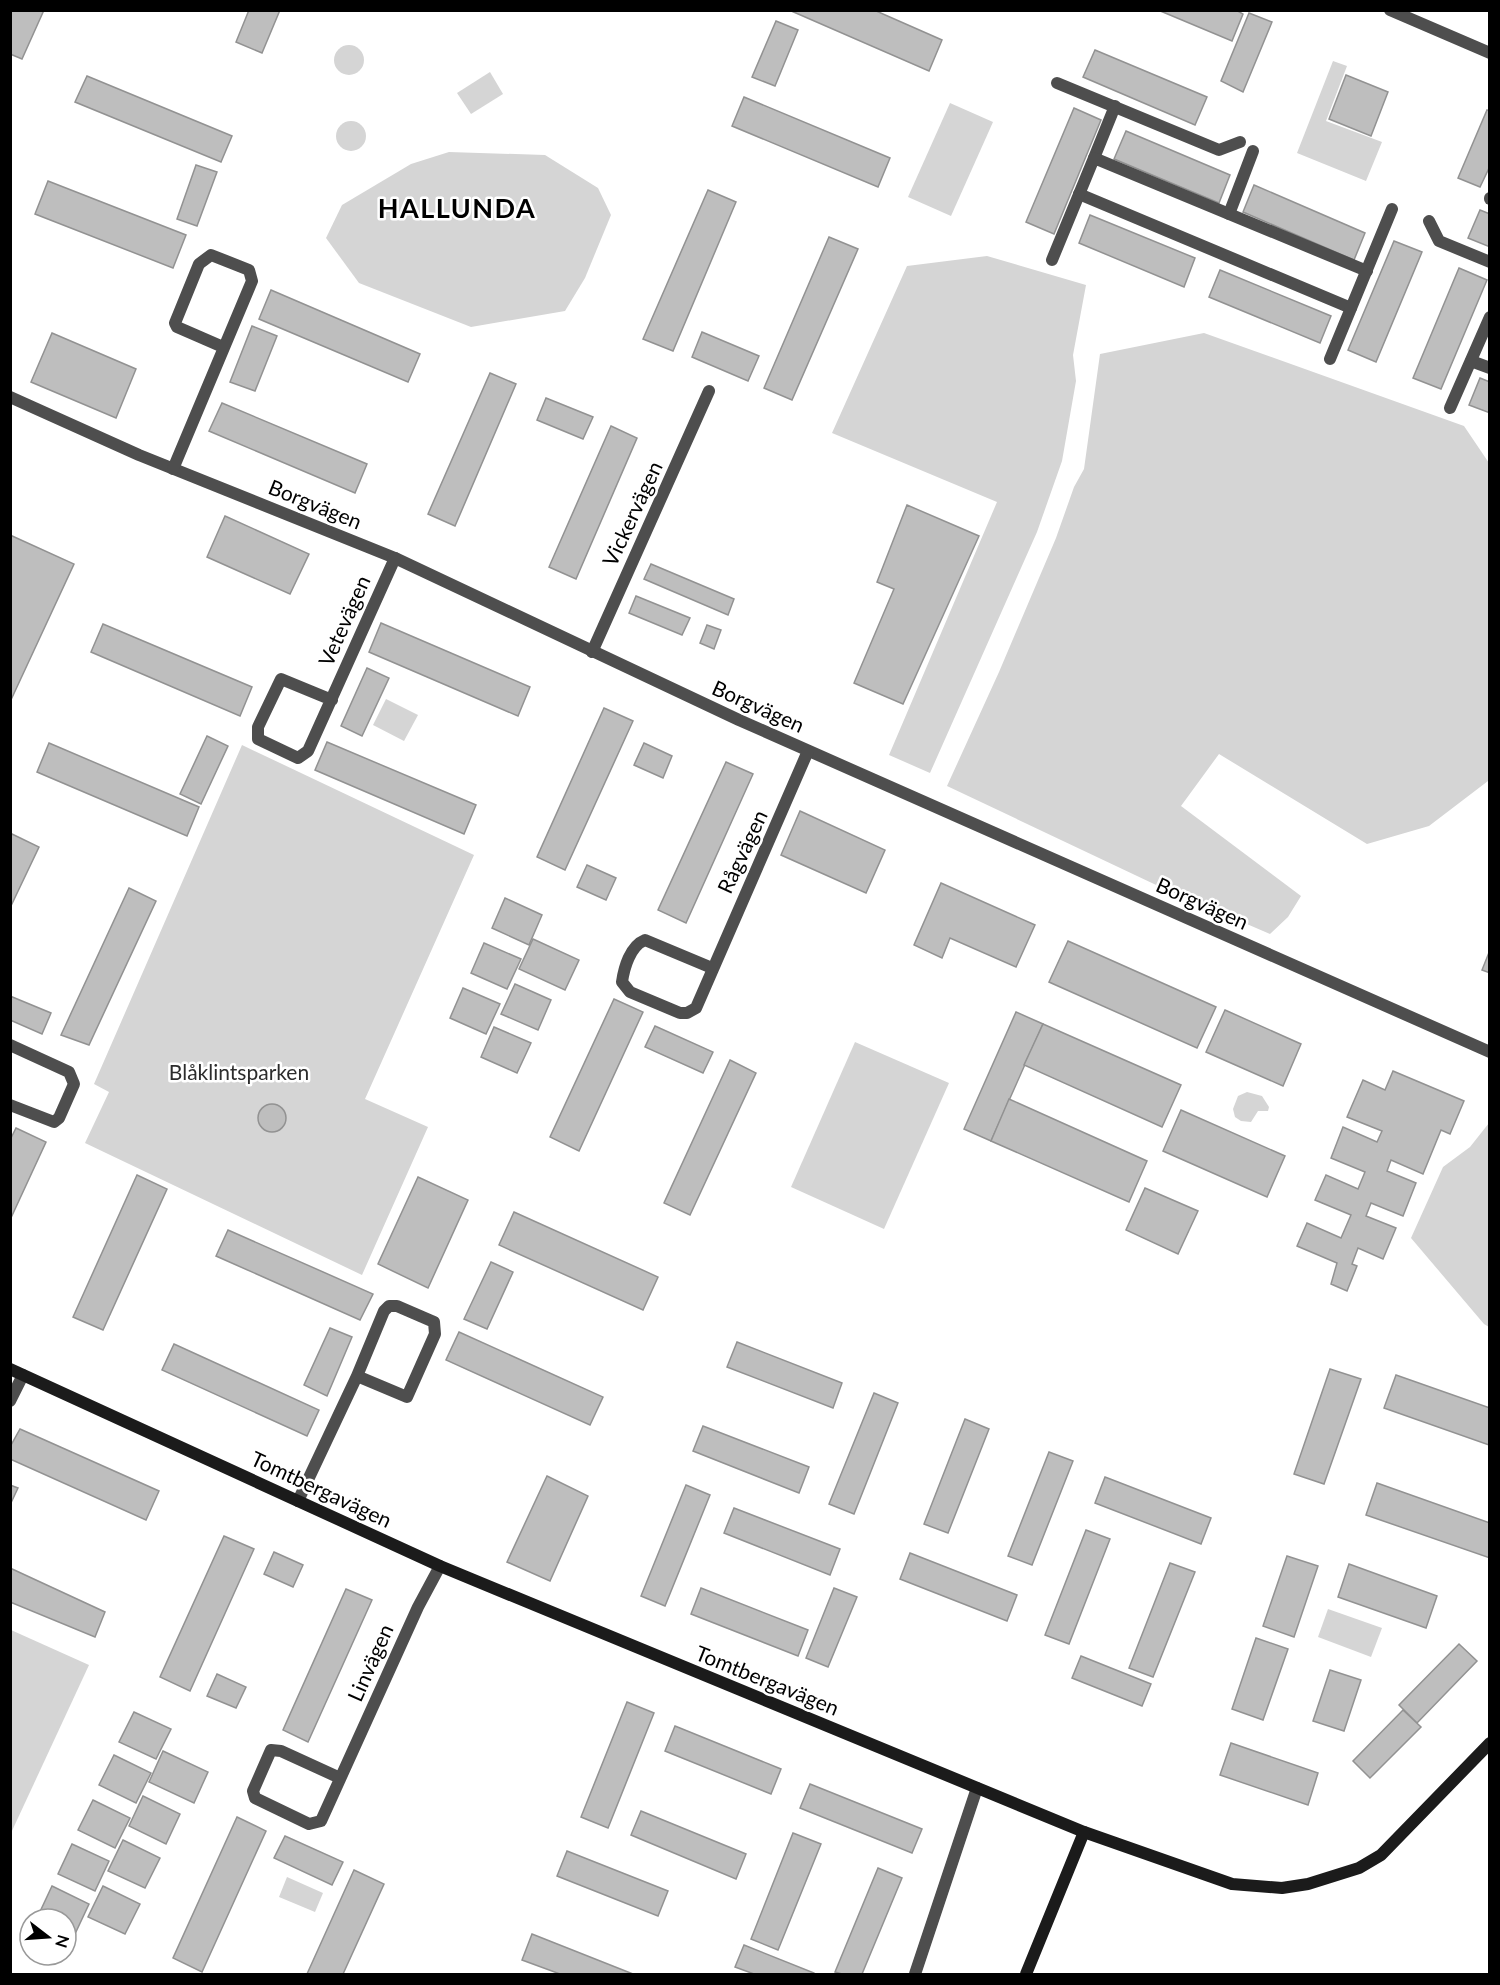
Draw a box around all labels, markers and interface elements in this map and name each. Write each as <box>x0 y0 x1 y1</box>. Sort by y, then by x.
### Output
district label: HALLUNDA <box>378 191 536 224</box>
street label: Vickervägen <box>596 457 667 570</box>
street label: Borgvägen <box>265 474 366 534</box>
street label: Vetevägen <box>313 571 375 670</box>
street label: Borgvägen <box>709 674 809 737</box>
street label: Rågvägen <box>712 806 772 897</box>
street label: Borgvägen <box>1153 871 1253 934</box>
park label: Blåklintsparken <box>169 1059 309 1084</box>
street label: Tomtbergavägen <box>247 1445 396 1532</box>
street label: Linvägen <box>342 1620 398 1705</box>
street label: Tomtbergavägen <box>692 1639 843 1720</box>
north arrow <box>18 1907 78 1967</box>
text: N <box>52 1933 74 1950</box>

